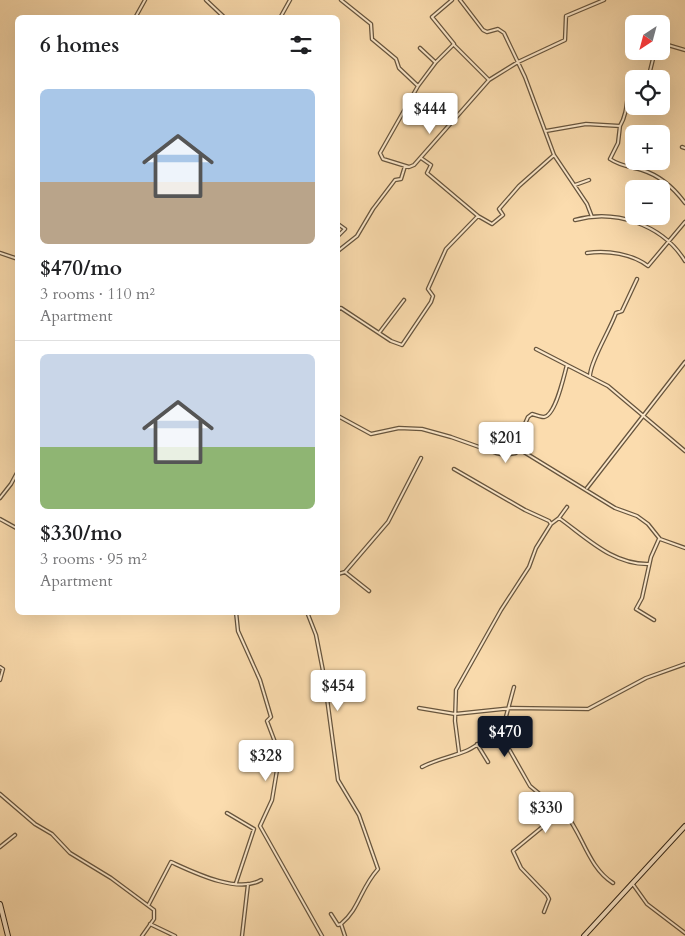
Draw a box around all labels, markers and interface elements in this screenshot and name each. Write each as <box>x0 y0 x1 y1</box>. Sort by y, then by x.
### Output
north arrow <box>625 15 670 60</box>
map controls <box>625 15 670 225</box>
text: 6 homes <box>40 31 119 60</box>
icon: filters <box>287 31 315 59</box>
button: locate <box>625 70 670 115</box>
pin: $444 <box>400 92 460 135</box>
text: $444 <box>414 98 446 120</box>
icon: home <box>133 121 223 211</box>
button: + <box>625 125 670 170</box>
button: − <box>625 180 670 225</box>
text: $470/mo <box>40 254 122 283</box>
text: 3 rooms · 110 m² <box>40 283 155 305</box>
text: Apartment <box>40 305 113 327</box>
icon: home <box>133 387 223 477</box>
pin: $201 <box>476 422 536 464</box>
text: $201 <box>490 427 522 449</box>
text: $330/mo <box>40 519 122 548</box>
text: 3 rooms · 95 m² <box>40 548 147 570</box>
text: Apartment <box>40 570 113 592</box>
pin: $454 <box>308 670 368 712</box>
text: $454 <box>322 675 354 697</box>
pin: $470 <box>475 716 535 758</box>
text: $470 <box>489 721 521 743</box>
pin: $328 <box>236 740 296 782</box>
text: $328 <box>250 745 282 767</box>
pin: $330 <box>516 792 576 834</box>
text: $330 <box>530 797 562 819</box>

